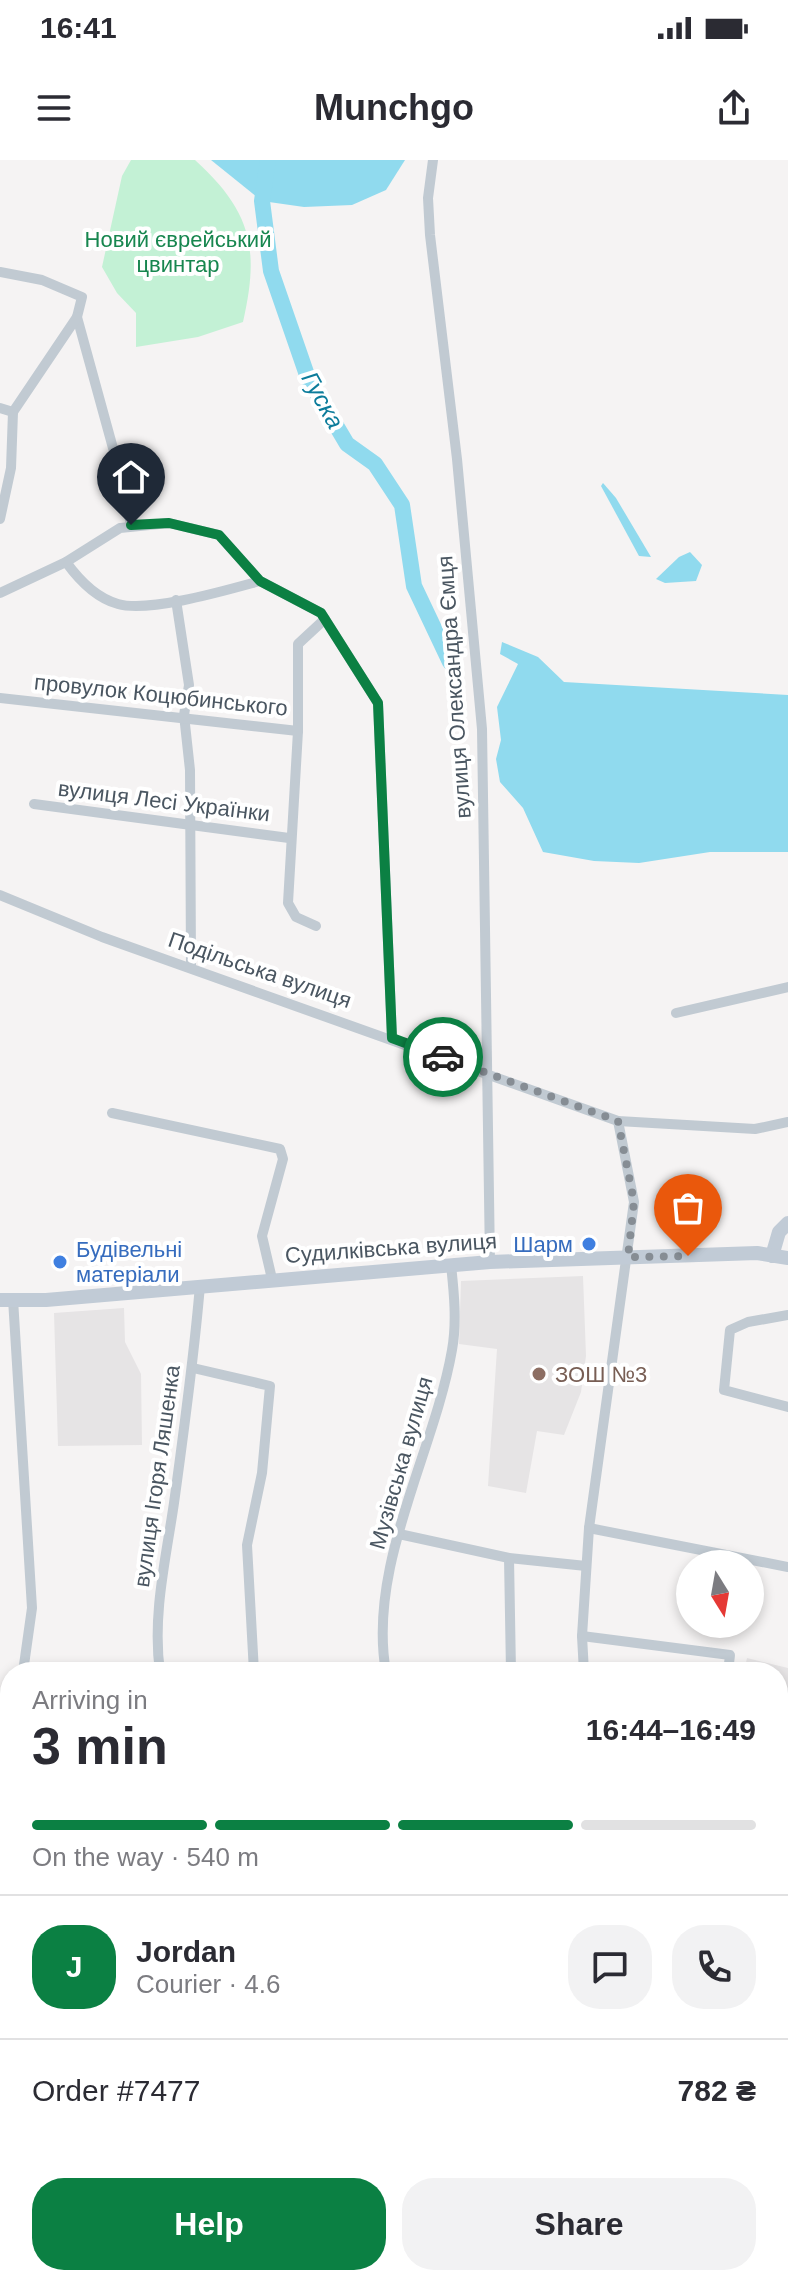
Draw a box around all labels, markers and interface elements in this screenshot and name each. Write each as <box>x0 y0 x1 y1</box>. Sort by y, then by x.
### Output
text: 16:41 <box>40 11 117 44</box>
icon: menu <box>32 86 76 130</box>
icon: share <box>712 86 756 130</box>
text: Munchgo <box>314 87 474 128</box>
park label: Новий єврейський цвинтар <box>85 227 271 277</box>
water label: Гуска <box>296 367 350 433</box>
pin <box>97 443 165 525</box>
icon: home <box>109 455 153 499</box>
street label: вулиця Олександра Ємця <box>432 555 476 819</box>
street label: провулок Коцюбинського <box>33 669 289 721</box>
street label: вулиця Лесі Українки <box>57 776 271 826</box>
street label: Подільська вулиця <box>165 927 355 1013</box>
courier <box>403 1017 483 1097</box>
icon: car <box>421 1035 465 1079</box>
pin <box>654 1174 722 1256</box>
icon: bag <box>666 1186 710 1230</box>
street label: Судилківська вулиця <box>284 1228 498 1268</box>
place label: Шарм <box>513 1232 573 1257</box>
marker: Шарм <box>580 1235 598 1253</box>
place label: Будівельні матеріали <box>76 1237 182 1287</box>
marker: Будівельні матеріали <box>51 1253 69 1271</box>
place label: ЗОШ №3 <box>555 1362 647 1387</box>
street label: вулиця Ігоря Ляшенка <box>129 1363 185 1589</box>
marker: ЗОШ №3 <box>530 1365 548 1383</box>
street label: Музівська вулиця <box>364 1374 438 1552</box>
north arrow <box>676 1550 764 1638</box>
map controls <box>676 1550 764 1638</box>
text: Arriving in <box>32 1685 148 1715</box>
text: 16:44–16:49 <box>586 1713 756 1746</box>
text: 3 min <box>32 1717 168 1775</box>
text: On the way · 540 m <box>32 1842 259 1872</box>
button: chat <box>568 1925 652 2009</box>
button: phone <box>672 1925 756 2009</box>
text: Jordan <box>136 1935 236 1968</box>
text: J <box>66 1950 82 1983</box>
text: Courier · 4.6 <box>136 1969 281 1999</box>
text: Order #7477 <box>32 2074 200 2107</box>
text: 782 ₴ <box>678 2074 756 2107</box>
button: Help <box>32 2178 386 2270</box>
button: Share <box>402 2178 756 2270</box>

